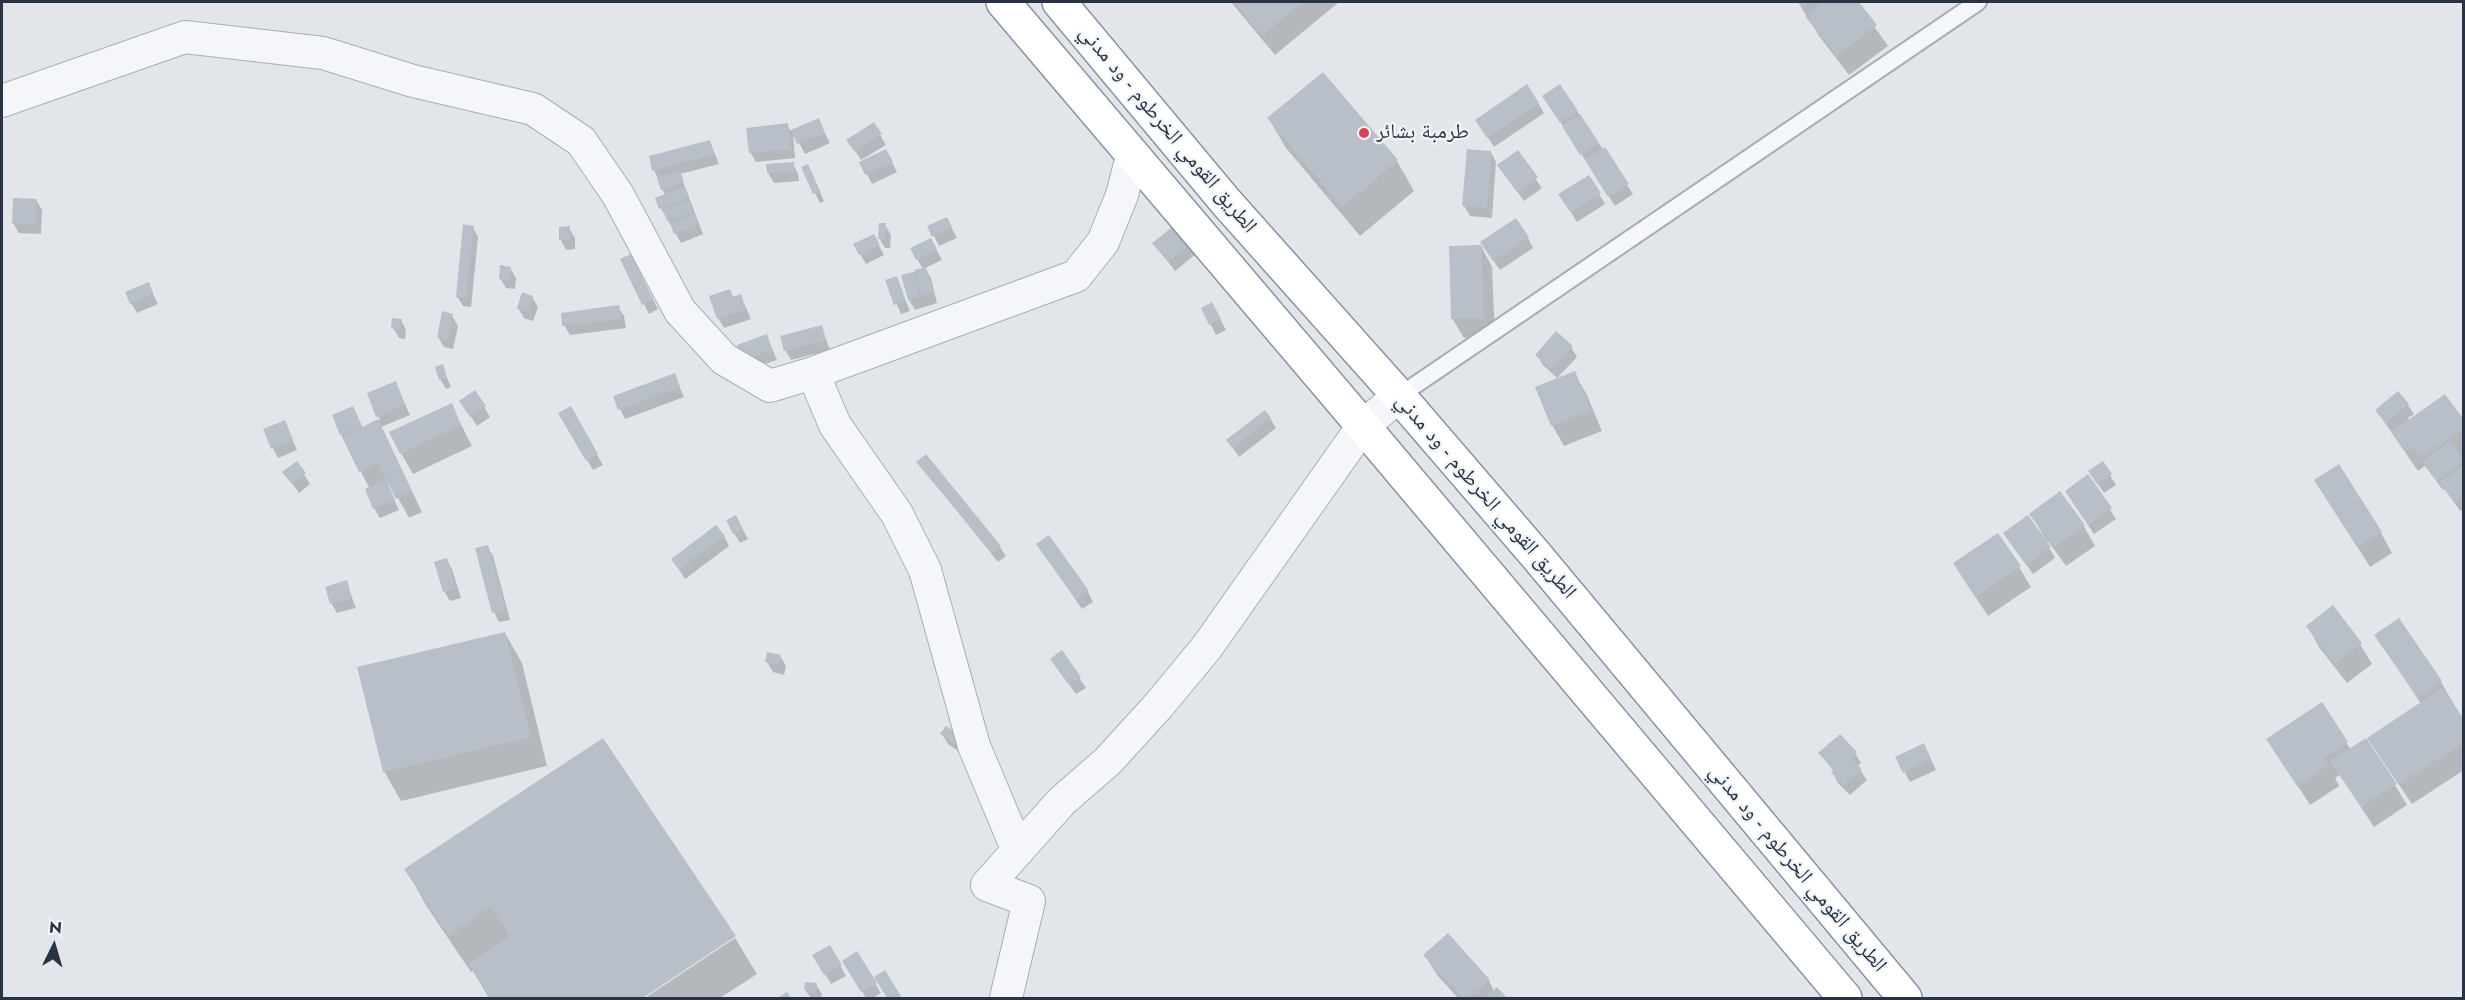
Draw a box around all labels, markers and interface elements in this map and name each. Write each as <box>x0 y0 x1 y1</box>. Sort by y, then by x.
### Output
street label: الطريق القومي الخرطوم - ود مدني <box>1073 21 1261 239</box>
place label: طرمبة بشائر <box>1376 120 1469 146</box>
marker: طرمبة بشائر <box>1357 126 1371 140</box>
street label: الطريق القومي الخرطوم - ود مدني <box>1389 389 1581 605</box>
street label: الطريق القومي الخرطوم - ود مدني <box>1703 760 1891 978</box>
north arrow <box>24 916 84 976</box>
text: N <box>48 916 63 940</box>

